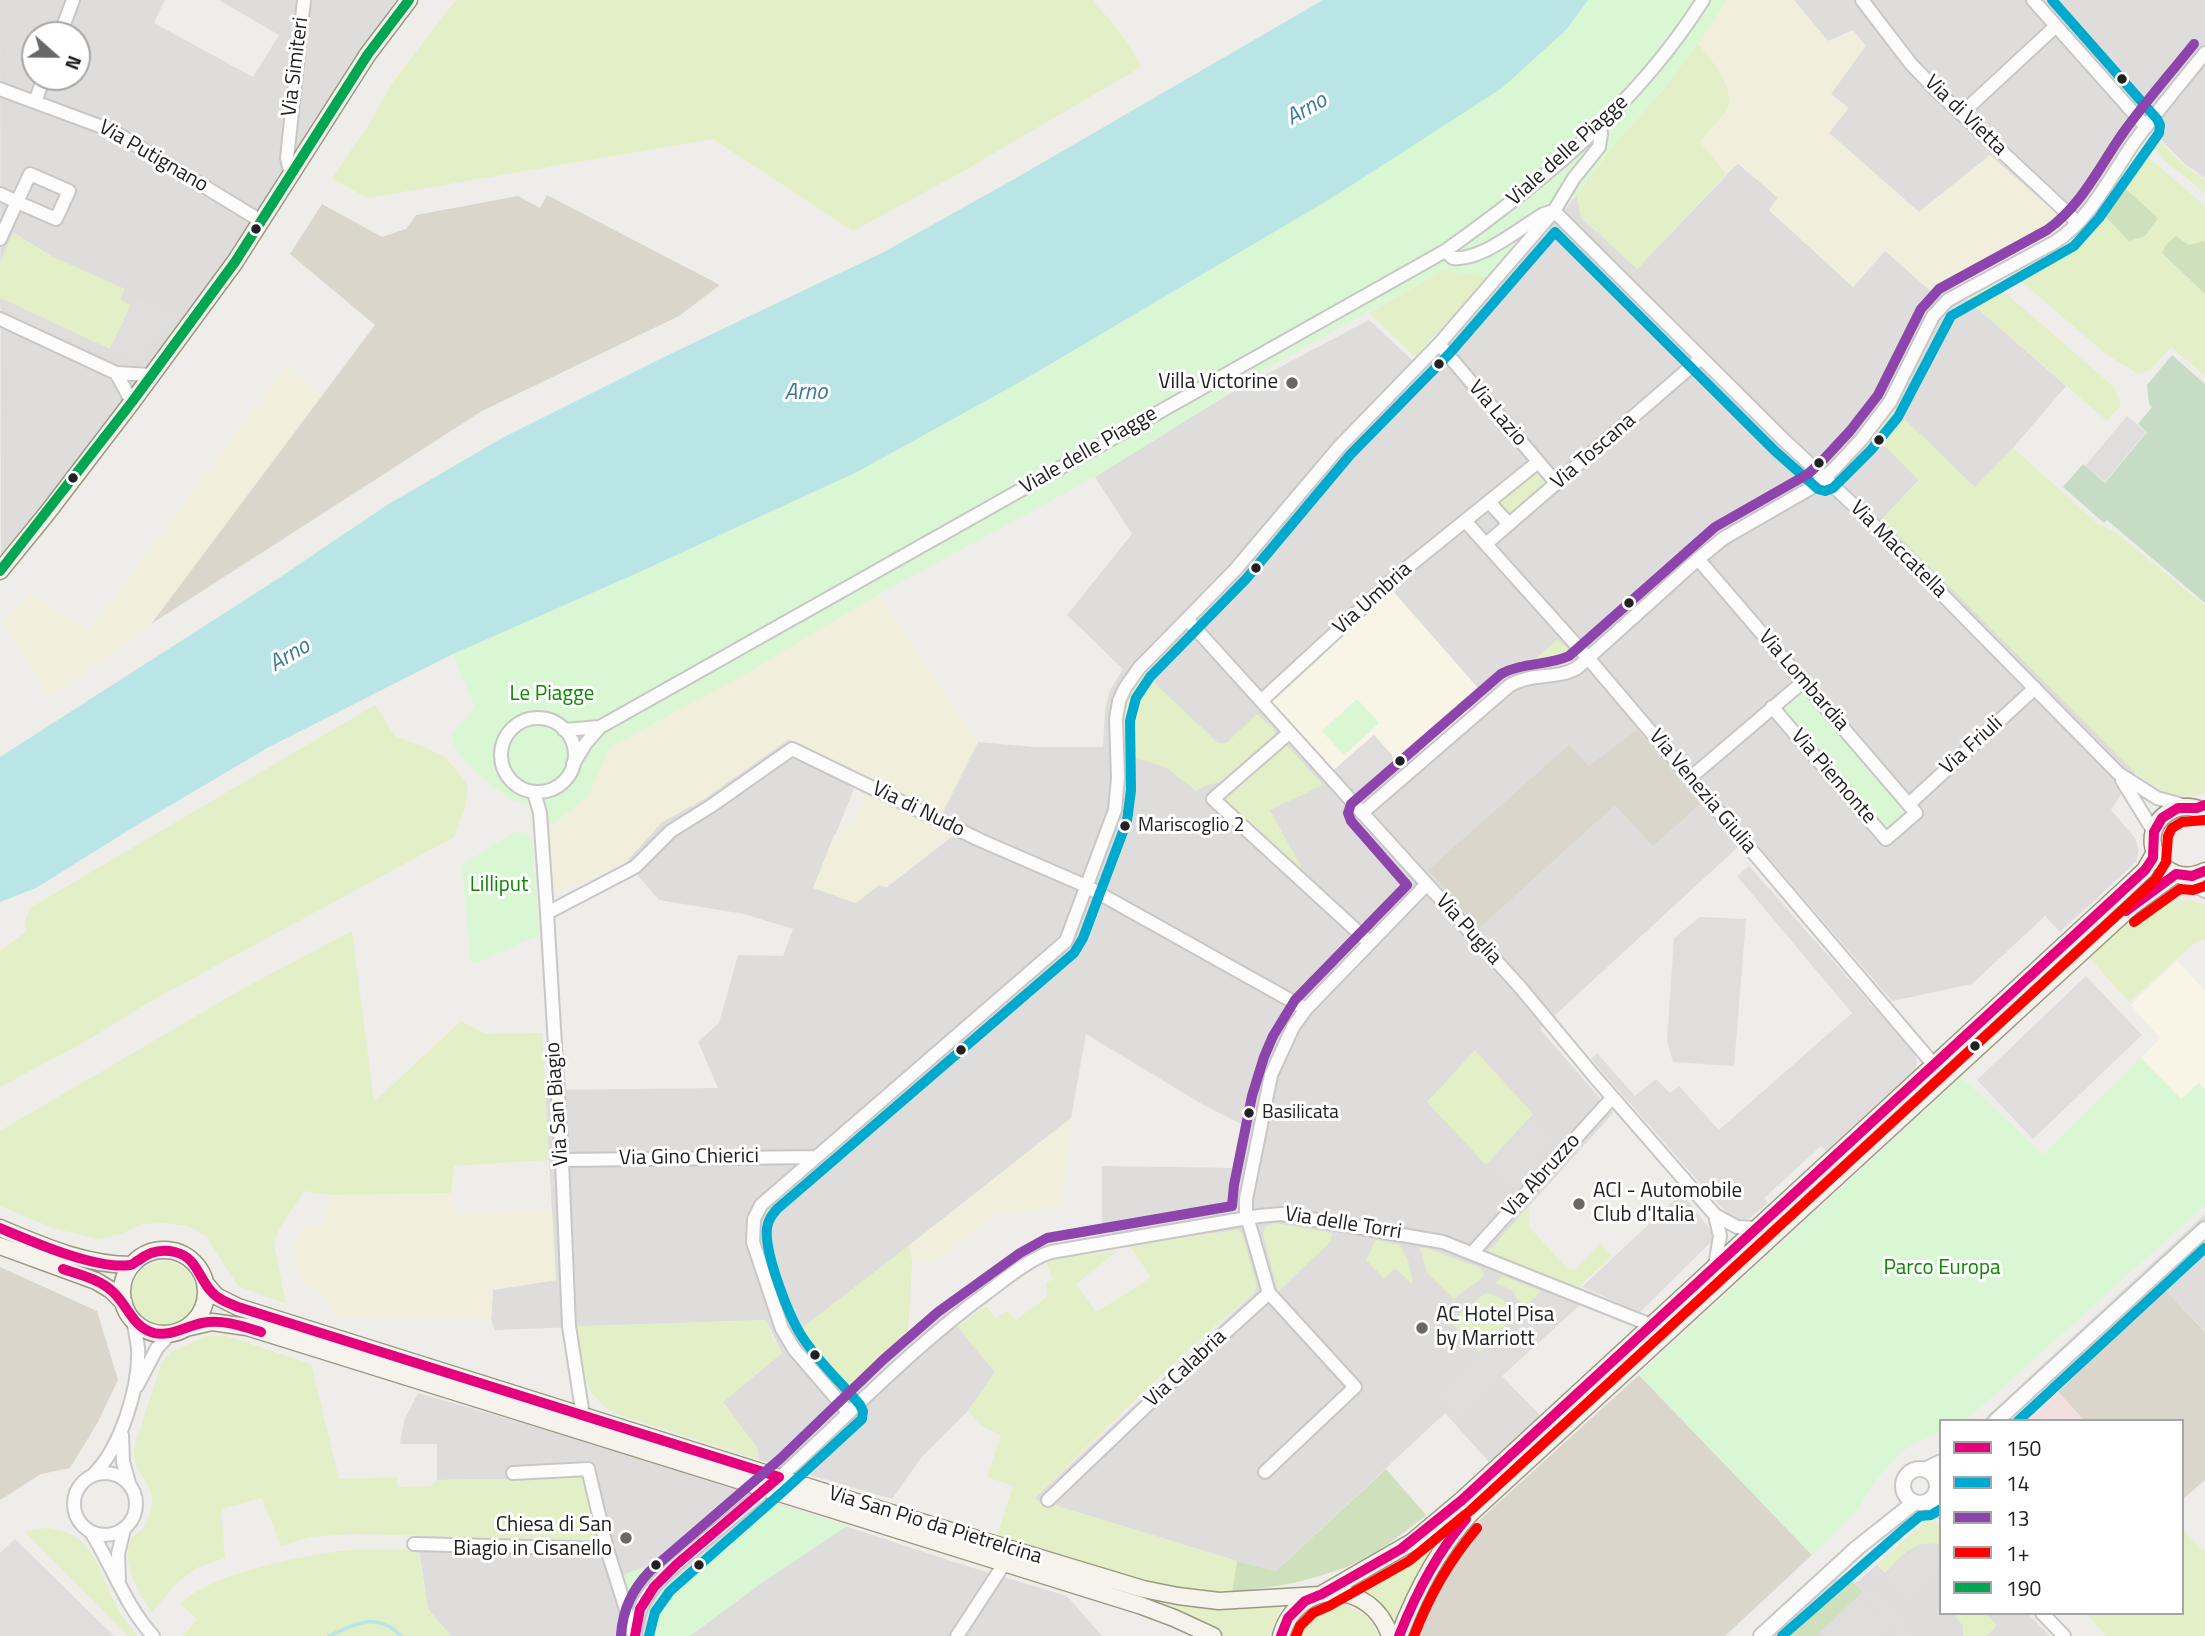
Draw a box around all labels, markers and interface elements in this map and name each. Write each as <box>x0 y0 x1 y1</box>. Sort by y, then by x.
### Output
street label: Via Simiteri <box>277 16 315 118</box>
north arrow <box>21 21 91 91</box>
text: N <box>58 52 90 74</box>
street label: Via di Vietta <box>1919 70 2011 162</box>
unlabelled marker <box>2115 72 2129 86</box>
water label: Arno <box>1282 87 1332 133</box>
street label: Viale delle Piagge <box>1502 90 1634 212</box>
street label: Via Putignano <box>94 115 212 199</box>
unlabelled marker <box>249 222 263 236</box>
unlabelled marker <box>1432 357 1446 371</box>
place label: Villa Victorine <box>1158 370 1278 396</box>
marker: Villa Victorine <box>1284 375 1300 391</box>
street label: Via Lazio <box>1462 376 1532 452</box>
water label: Arno <box>785 379 827 407</box>
street label: Viale delle Piagge <box>1016 402 1162 500</box>
street label: Via Toscana <box>1547 409 1641 495</box>
unlabelled marker <box>1872 433 1886 447</box>
unlabelled marker <box>1812 456 1826 470</box>
unlabelled marker <box>66 471 80 485</box>
street label: Via Maccatella <box>1844 496 1952 604</box>
street label: Via Umbria <box>1329 557 1417 641</box>
unlabelled marker <box>1249 561 1263 575</box>
unlabelled marker <box>1622 596 1636 610</box>
street label: Via Lombardia <box>1752 625 1854 737</box>
water label: Arno <box>265 633 315 679</box>
park label: Le Piagge <box>510 682 594 708</box>
street label: Via Friuli <box>1936 712 2008 780</box>
street label: Via Piemonte <box>1785 724 1881 830</box>
street label: Via Venezia Giulia <box>1643 725 1761 859</box>
unlabelled marker <box>1393 754 1407 768</box>
street label: Via di Nudo <box>868 777 968 843</box>
place label: Mariscoglio 2 <box>1138 815 1244 837</box>
marker: Mariscoglio 2 <box>1118 819 1132 833</box>
park label: Lilliput <box>470 873 528 899</box>
street label: Via Puglia <box>1430 889 1506 971</box>
unlabelled marker <box>1968 1039 1982 1053</box>
street label: Via San Biagio <box>541 1041 575 1167</box>
unlabelled marker <box>954 1043 968 1057</box>
place label: Basilicata <box>1262 1102 1339 1124</box>
marker: Basilicata <box>1242 1106 1256 1120</box>
street label: Via Abruzzo <box>1498 1129 1586 1223</box>
street label: Via Gino Chierici <box>619 1144 759 1172</box>
place label: ACI - Automobile Club d'Italia <box>1593 1179 1742 1229</box>
marker: ACI - Automobile Club d'Italia <box>1571 1196 1587 1212</box>
street label: Via delle Torri <box>1283 1202 1403 1246</box>
park label: Parco Europa <box>1884 1256 2000 1282</box>
place label: AC Hotel Pisa by Marriott <box>1436 1303 1554 1353</box>
marker: AC Hotel Pisa by Marriott <box>1414 1320 1430 1336</box>
street label: Via Calabria <box>1140 1325 1232 1413</box>
unlabelled marker <box>808 1348 822 1362</box>
legend <box>1939 1419 2184 1615</box>
text: 150 <box>2006 1432 2041 1464</box>
text: 14 <box>2006 1467 2030 1499</box>
street label: Via San Pio da Pietrelcina <box>825 1482 1045 1570</box>
text: 13 <box>2006 1502 2030 1534</box>
place label: Chiesa di San Biagio in Cisanello <box>453 1513 612 1563</box>
marker: Chiesa di San Biagio in Cisanello <box>618 1530 634 1546</box>
text: 1+ <box>2006 1537 2030 1569</box>
unlabelled marker <box>649 1558 663 1572</box>
unlabelled marker <box>692 1558 706 1572</box>
text: 190 <box>2006 1572 2041 1604</box>

